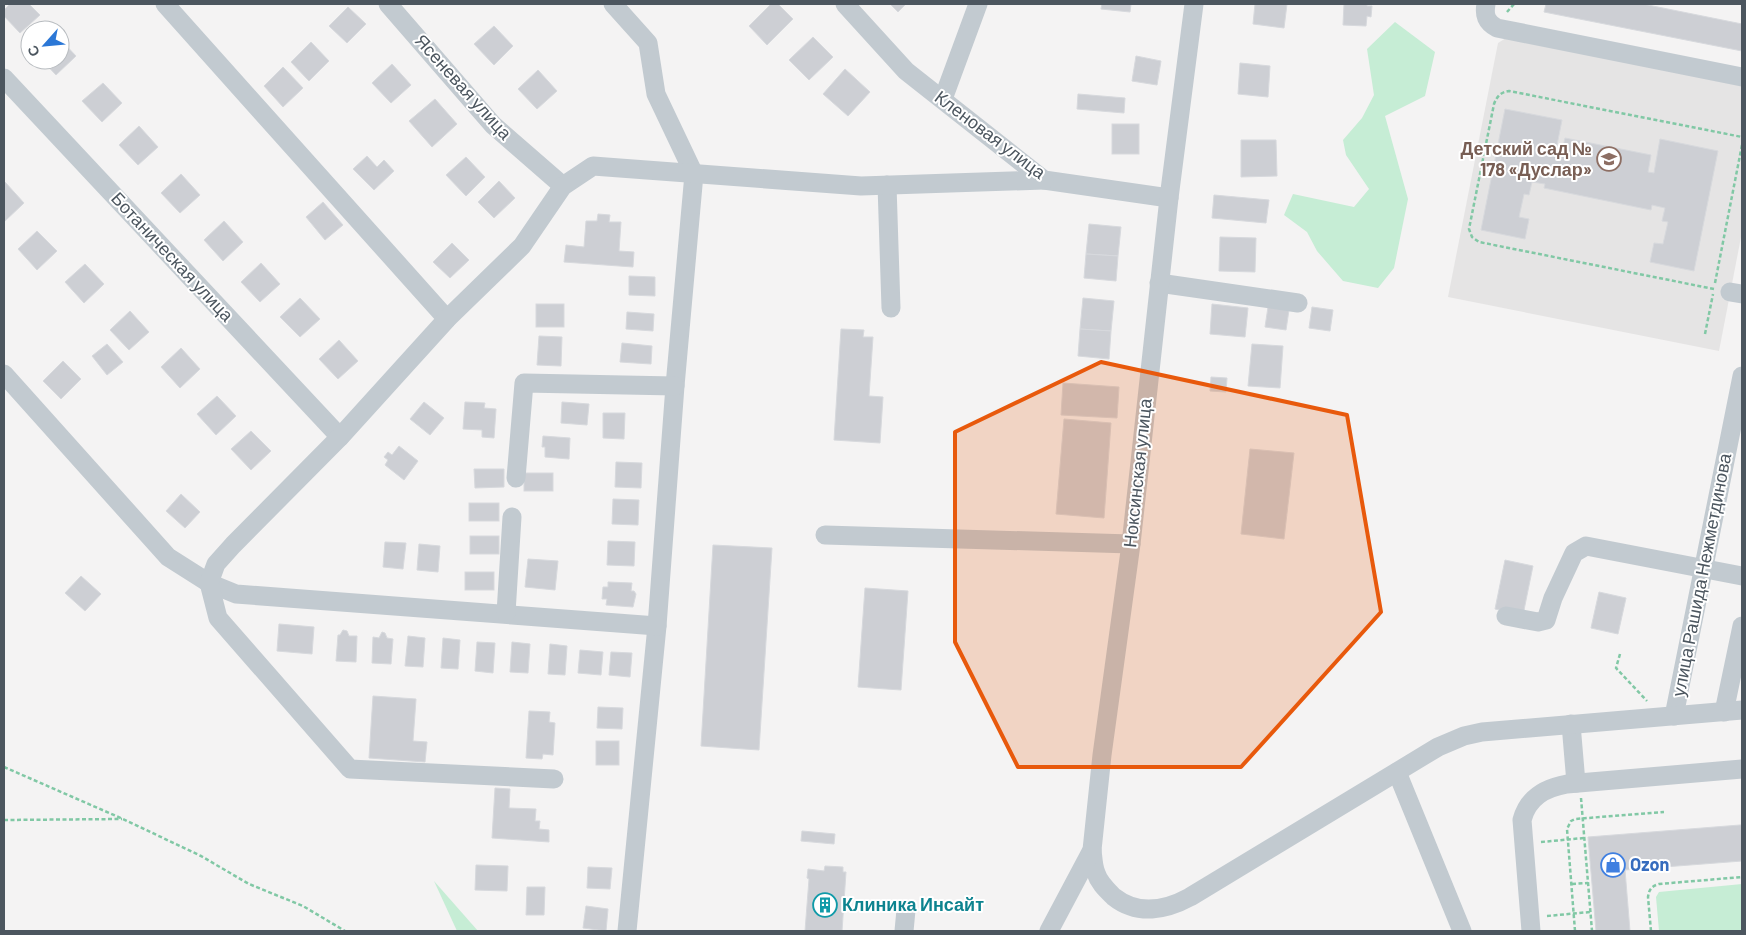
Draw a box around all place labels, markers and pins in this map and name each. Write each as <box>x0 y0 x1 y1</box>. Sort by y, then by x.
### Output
place label: Детский сад № 178 «Дуслар» <box>1461 137 1592 180</box>
school or university icon: Детский сад № 178 «Дуслар» <box>1596 146 1622 172</box>
shop icon: Ozon <box>1600 852 1626 878</box>
place label: Ozon <box>1630 853 1669 875</box>
building icon: Клиника Инсайт <box>812 892 838 918</box>
place label: Клиника Инсайт <box>842 893 984 915</box>

